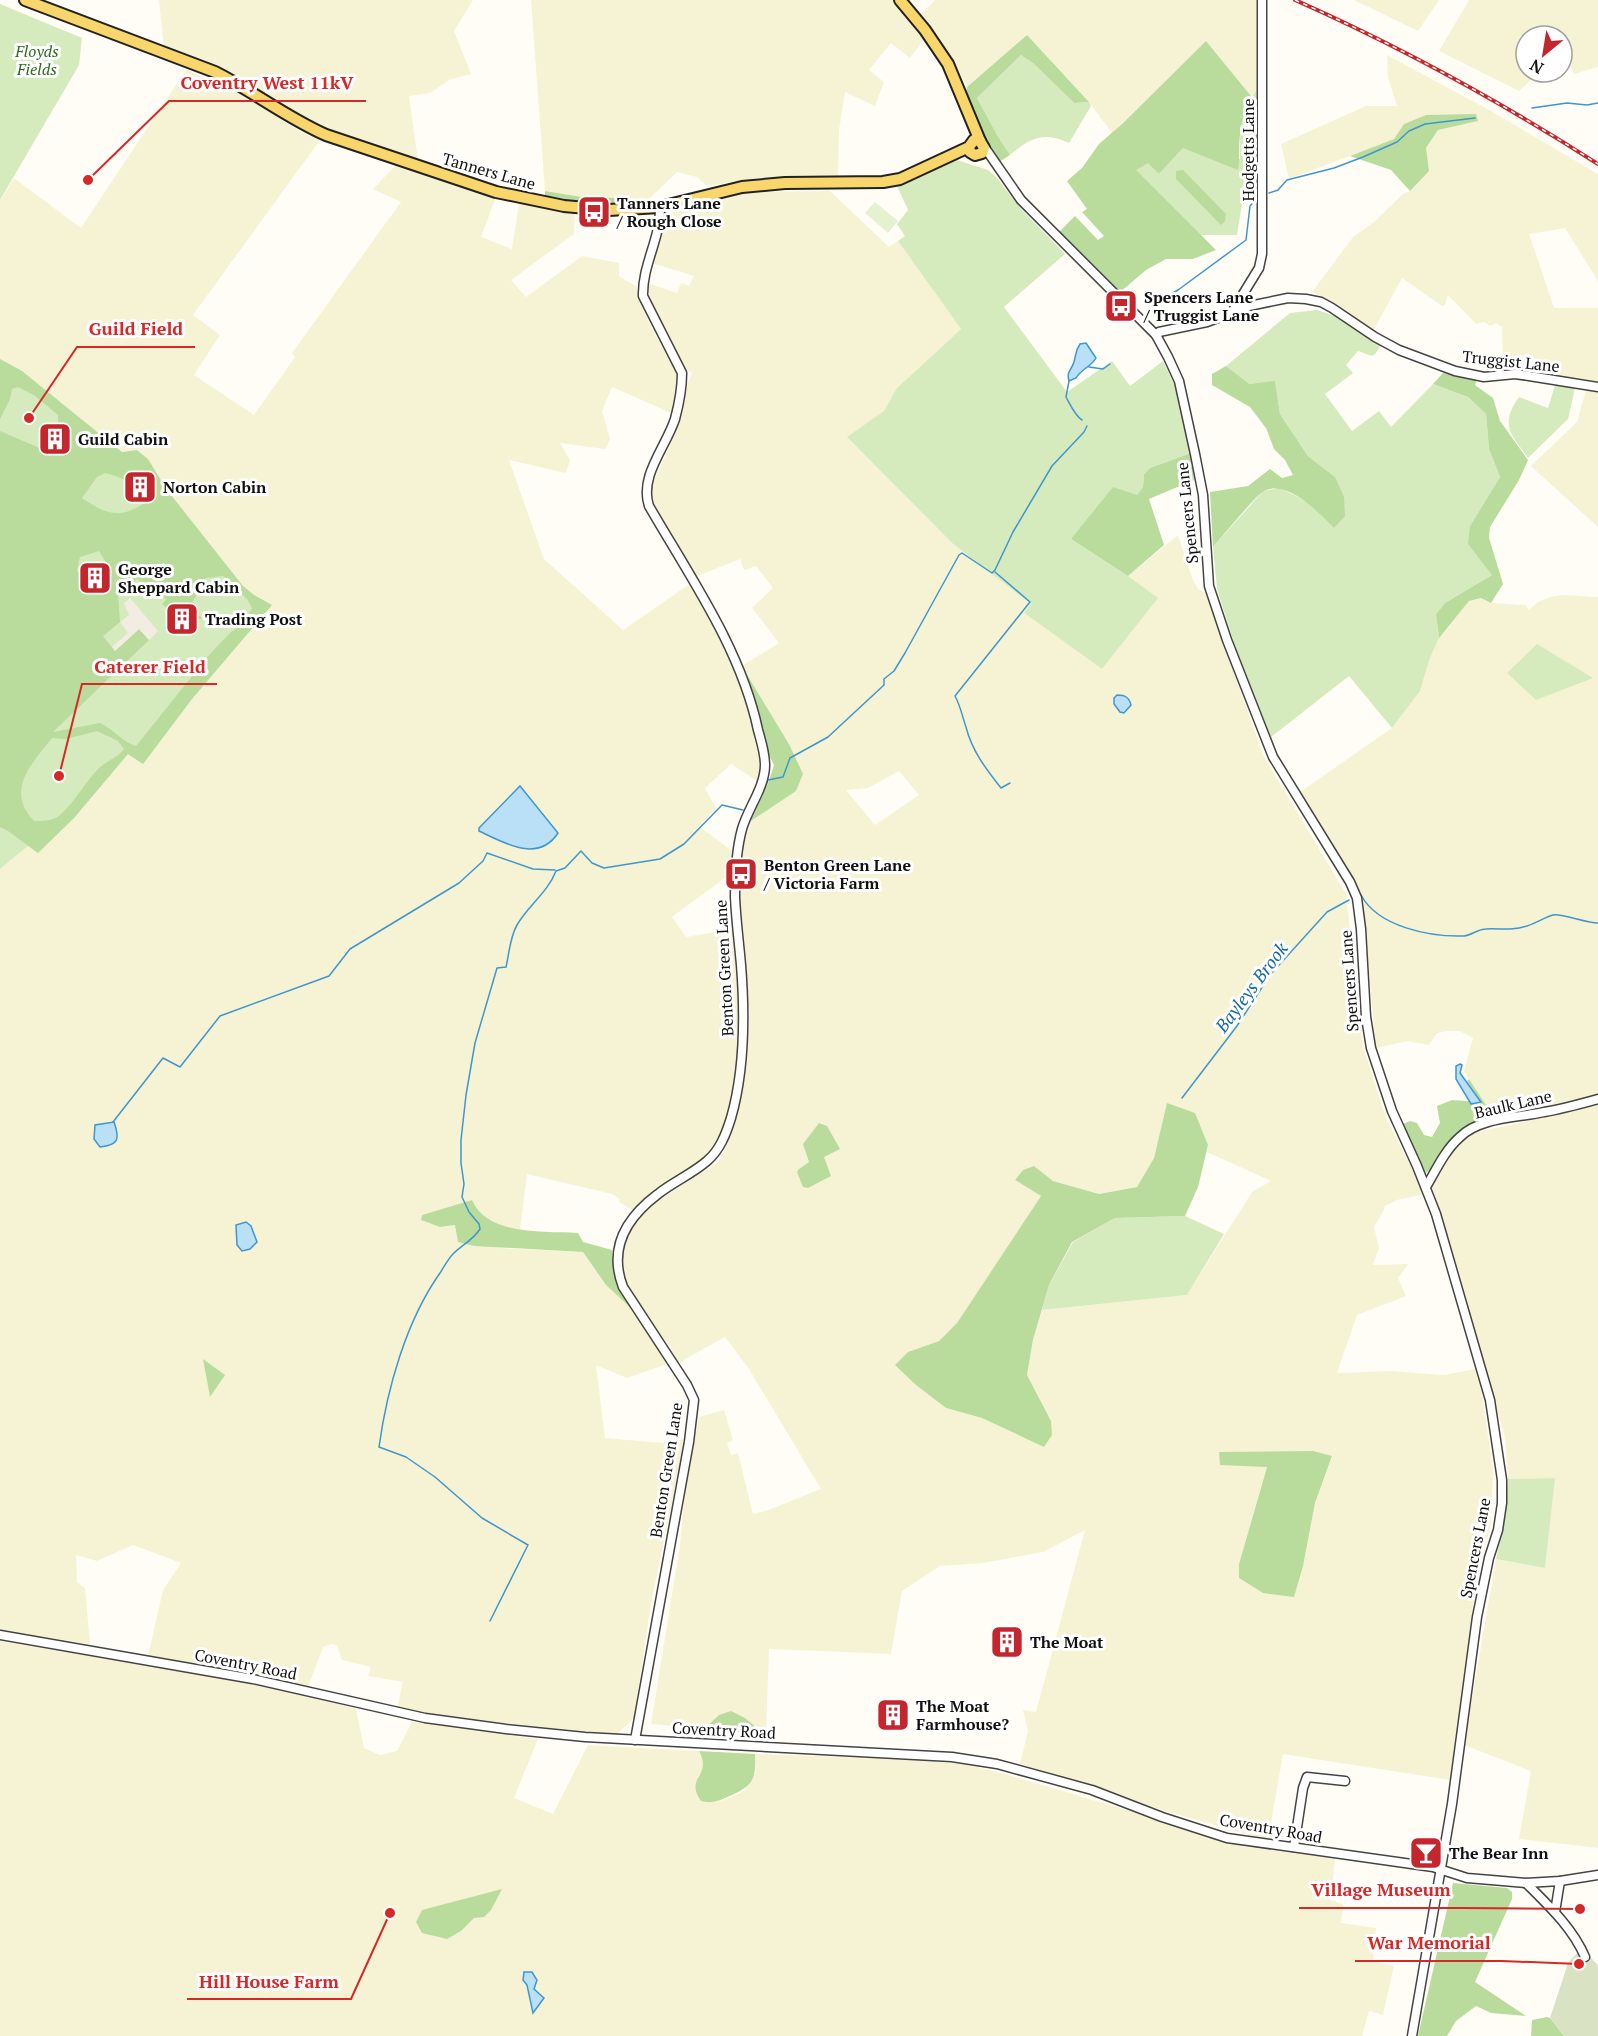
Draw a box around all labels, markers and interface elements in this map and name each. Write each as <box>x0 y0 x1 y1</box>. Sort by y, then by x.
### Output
north arrow <box>1514 24 1574 84</box>
park label: Floyds Fields <box>14 40 59 80</box>
text: N <box>1526 54 1547 80</box>
callout: Coventry West 11kV <box>169 65 366 101</box>
text: Coventry West 11kV <box>180 70 354 94</box>
street label: Hodgetts Lane <box>1237 99 1259 201</box>
street label: Tanners Lane <box>440 147 538 195</box>
place label: Tanners Lane / Rough Close <box>616 192 722 232</box>
bus stop icon: Tanners Lane / Rough Close <box>576 194 612 230</box>
place label: Spencers Lane / Truggist Lane <box>1143 286 1260 326</box>
bus stop icon: Spencers Lane / Truggist Lane <box>1103 288 1139 324</box>
callout: Guild Field <box>77 311 195 347</box>
text: Guild Field <box>89 316 183 340</box>
street label: Truggist Lane <box>1461 345 1561 377</box>
building icon: Guild Cabin <box>37 421 73 457</box>
place label: Guild Cabin <box>78 428 169 450</box>
street label: Spencers Lane <box>1171 461 1203 565</box>
building icon: Norton Cabin <box>122 469 158 505</box>
place label: Norton Cabin <box>163 476 267 498</box>
place label: George Sheppard Cabin <box>118 558 240 598</box>
building icon: George Sheppard Cabin <box>77 560 113 596</box>
building icon: Trading Post <box>164 601 200 637</box>
place label: Trading Post <box>205 608 303 630</box>
callout: Caterer Field <box>82 648 217 684</box>
text: Caterer Field <box>94 654 206 678</box>
place label: Benton Green Lane / Victoria Farm <box>763 854 911 894</box>
bus stop icon: Benton Green Lane / Victoria Farm <box>723 856 759 892</box>
street label: Benton Green Lane <box>709 899 739 1037</box>
street label: Spencers Lane <box>1334 929 1364 1033</box>
water label: Bayleys Brook <box>1209 937 1293 1038</box>
street label: Baulk Lane <box>1472 1084 1554 1124</box>
street label: Benton Green Lane <box>644 1401 688 1539</box>
street label: Spencers Lane <box>1454 1496 1496 1600</box>
building icon: The Moat <box>989 1624 1025 1660</box>
place label: The Moat <box>1030 1631 1104 1653</box>
street label: Coventry Road <box>193 1643 299 1685</box>
place label: The Moat Farmhouse? <box>916 1695 1009 1735</box>
building icon: The Moat Farmhouse? <box>875 1697 911 1733</box>
street label: Coventry Road <box>672 1716 777 1744</box>
street label: Coventry Road <box>1218 1808 1324 1848</box>
bar icon: The Bear Inn <box>1408 1835 1444 1871</box>
place label: The Bear Inn <box>1449 1842 1549 1864</box>
callout: Village Museum <box>1299 1872 1462 1908</box>
text: Village Museum <box>1311 1877 1451 1901</box>
callout: War Memorial <box>1355 1925 1502 1961</box>
text: War Memorial <box>1367 1930 1491 1954</box>
callout: Hill House Farm <box>187 1963 351 1999</box>
text: Hill House Farm <box>199 1969 339 1993</box>

